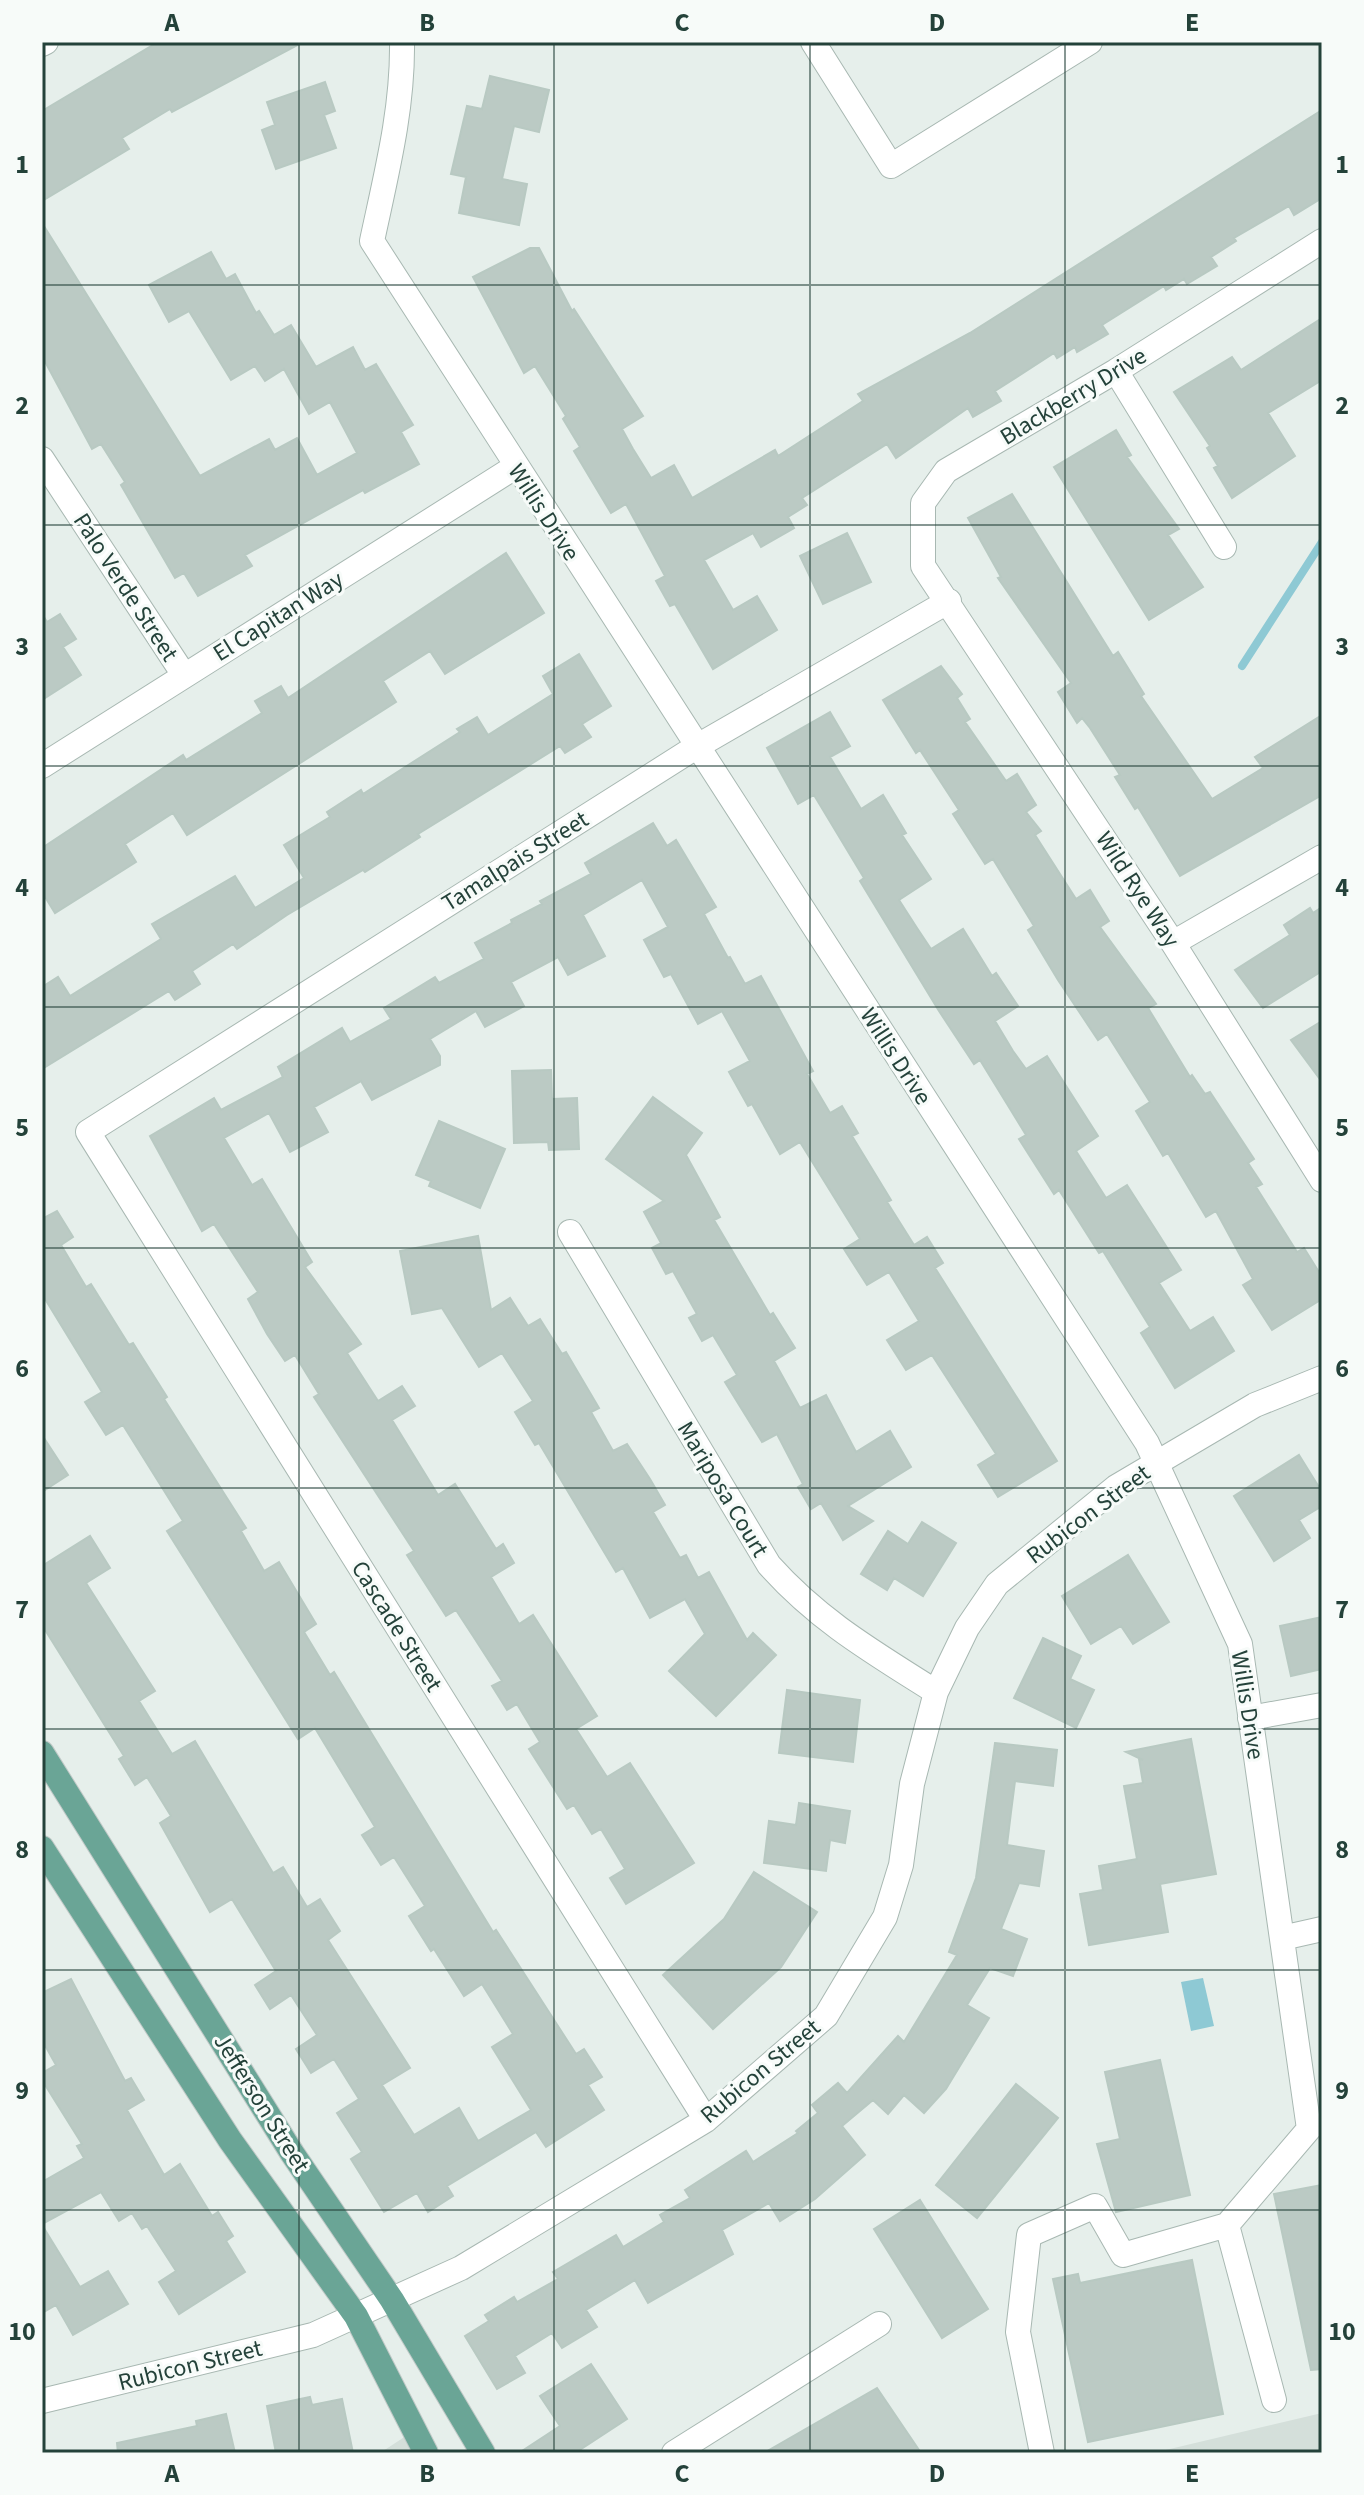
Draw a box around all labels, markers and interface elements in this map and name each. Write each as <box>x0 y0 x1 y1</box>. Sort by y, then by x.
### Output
text: A <box>164 4 181 41</box>
text: B <box>419 4 435 41</box>
text: C <box>674 4 690 41</box>
text: D <box>929 4 945 41</box>
text: E <box>1185 4 1199 41</box>
text: 1 <box>15 146 29 183</box>
text: 1 <box>1335 146 1349 183</box>
street label: Blackberry Drive <box>993 339 1153 454</box>
text: 2 <box>15 387 29 424</box>
text: 2 <box>1335 387 1349 424</box>
street label: Willis Drive <box>499 457 588 568</box>
street label: Palo Verde Street <box>64 506 187 668</box>
street label: El Capitan Way <box>206 562 350 670</box>
text: 3 <box>15 628 29 665</box>
text: 3 <box>1335 628 1349 665</box>
street label: Tamalpais Street <box>435 802 595 921</box>
street label: Wild Rye Way <box>1087 824 1188 954</box>
text: 4 <box>15 869 29 906</box>
text: 4 <box>1335 869 1349 906</box>
street label: Willis Drive <box>851 1001 940 1112</box>
text: 5 <box>15 1109 29 1146</box>
text: 5 <box>1335 1109 1349 1146</box>
text: 6 <box>15 1350 29 1387</box>
text: 6 <box>1335 1350 1349 1387</box>
street label: Mariposa Court <box>668 1415 777 1564</box>
street label: Rubicon Street <box>1019 1456 1158 1573</box>
street label: Cascade Street <box>342 1554 451 1699</box>
text: 7 <box>15 1591 29 1628</box>
text: 7 <box>1335 1591 1349 1628</box>
street label: Willis Drive <box>1222 1648 1273 1762</box>
text: 8 <box>15 1831 29 1868</box>
text: 8 <box>1335 1831 1349 1868</box>
street label: Rubicon Street <box>693 2011 828 2132</box>
street label: Jefferson Street <box>205 2027 318 2180</box>
text: 9 <box>15 2072 29 2109</box>
text: 9 <box>1335 2072 1349 2109</box>
text: 10 <box>8 2313 36 2350</box>
text: 10 <box>1328 2313 1356 2350</box>
street label: Rubicon Street <box>114 2331 266 2400</box>
text: A <box>164 2455 181 2492</box>
text: B <box>419 2455 435 2492</box>
text: C <box>674 2455 690 2492</box>
text: D <box>929 2455 945 2492</box>
text: E <box>1185 2455 1199 2492</box>

